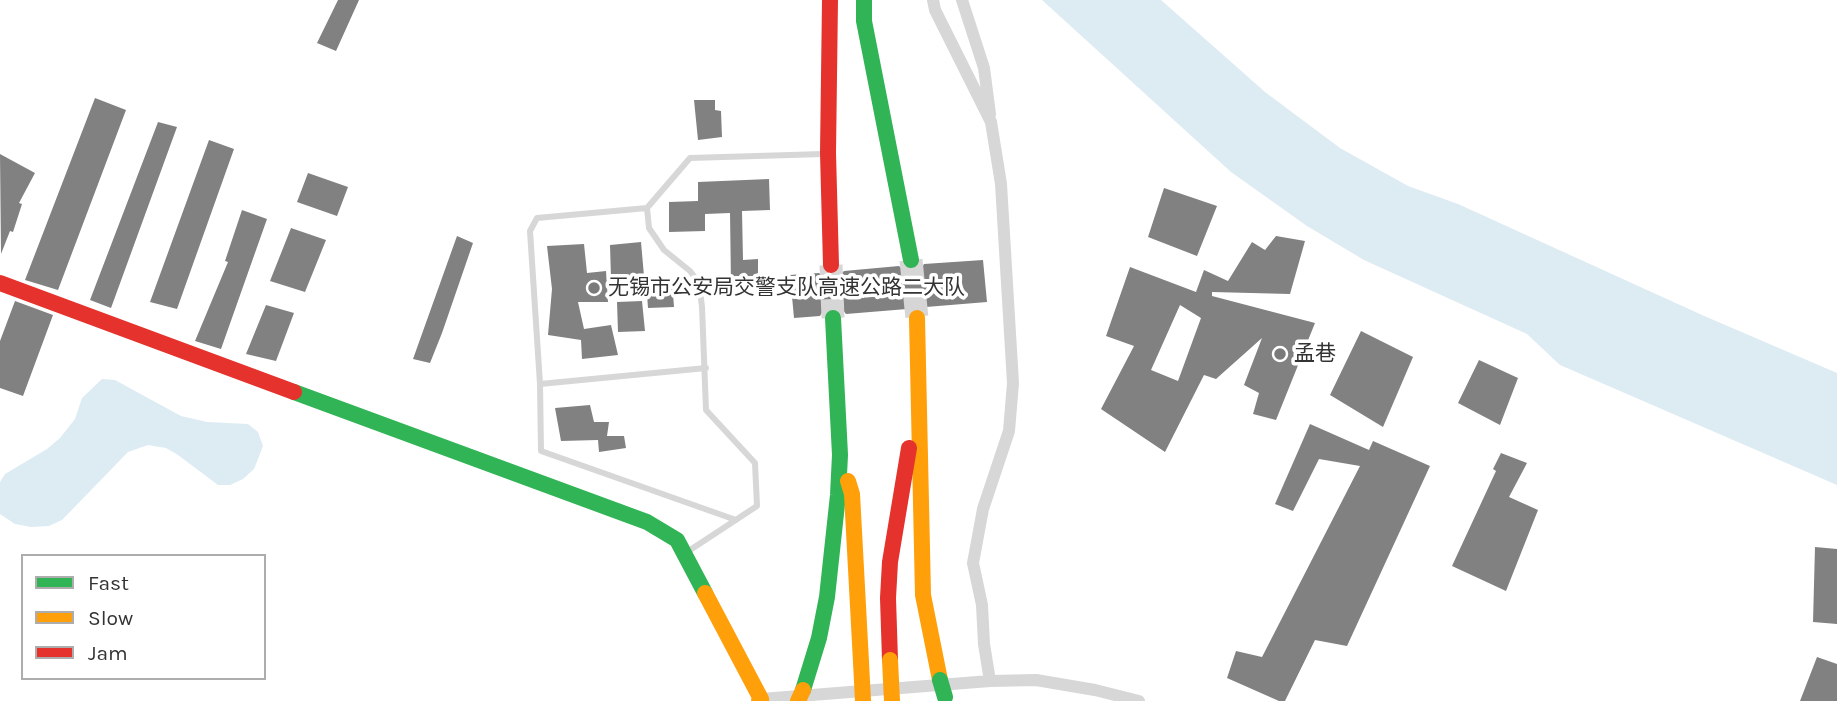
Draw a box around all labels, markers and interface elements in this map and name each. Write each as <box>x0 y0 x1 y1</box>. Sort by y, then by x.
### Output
place label: 无锡市公安局交警支队高速公路二大队 <box>608 275 965 301</box>
marker: 无锡市公安局交警支队高速公路二大队 <box>586 280 602 296</box>
place label: 孟巷 <box>1294 341 1336 367</box>
marker: 孟巷 <box>1272 346 1288 362</box>
legend <box>21 554 266 680</box>
text: Fast <box>88 571 129 595</box>
text: Slow <box>88 606 133 630</box>
text: Jam <box>88 641 128 665</box>

